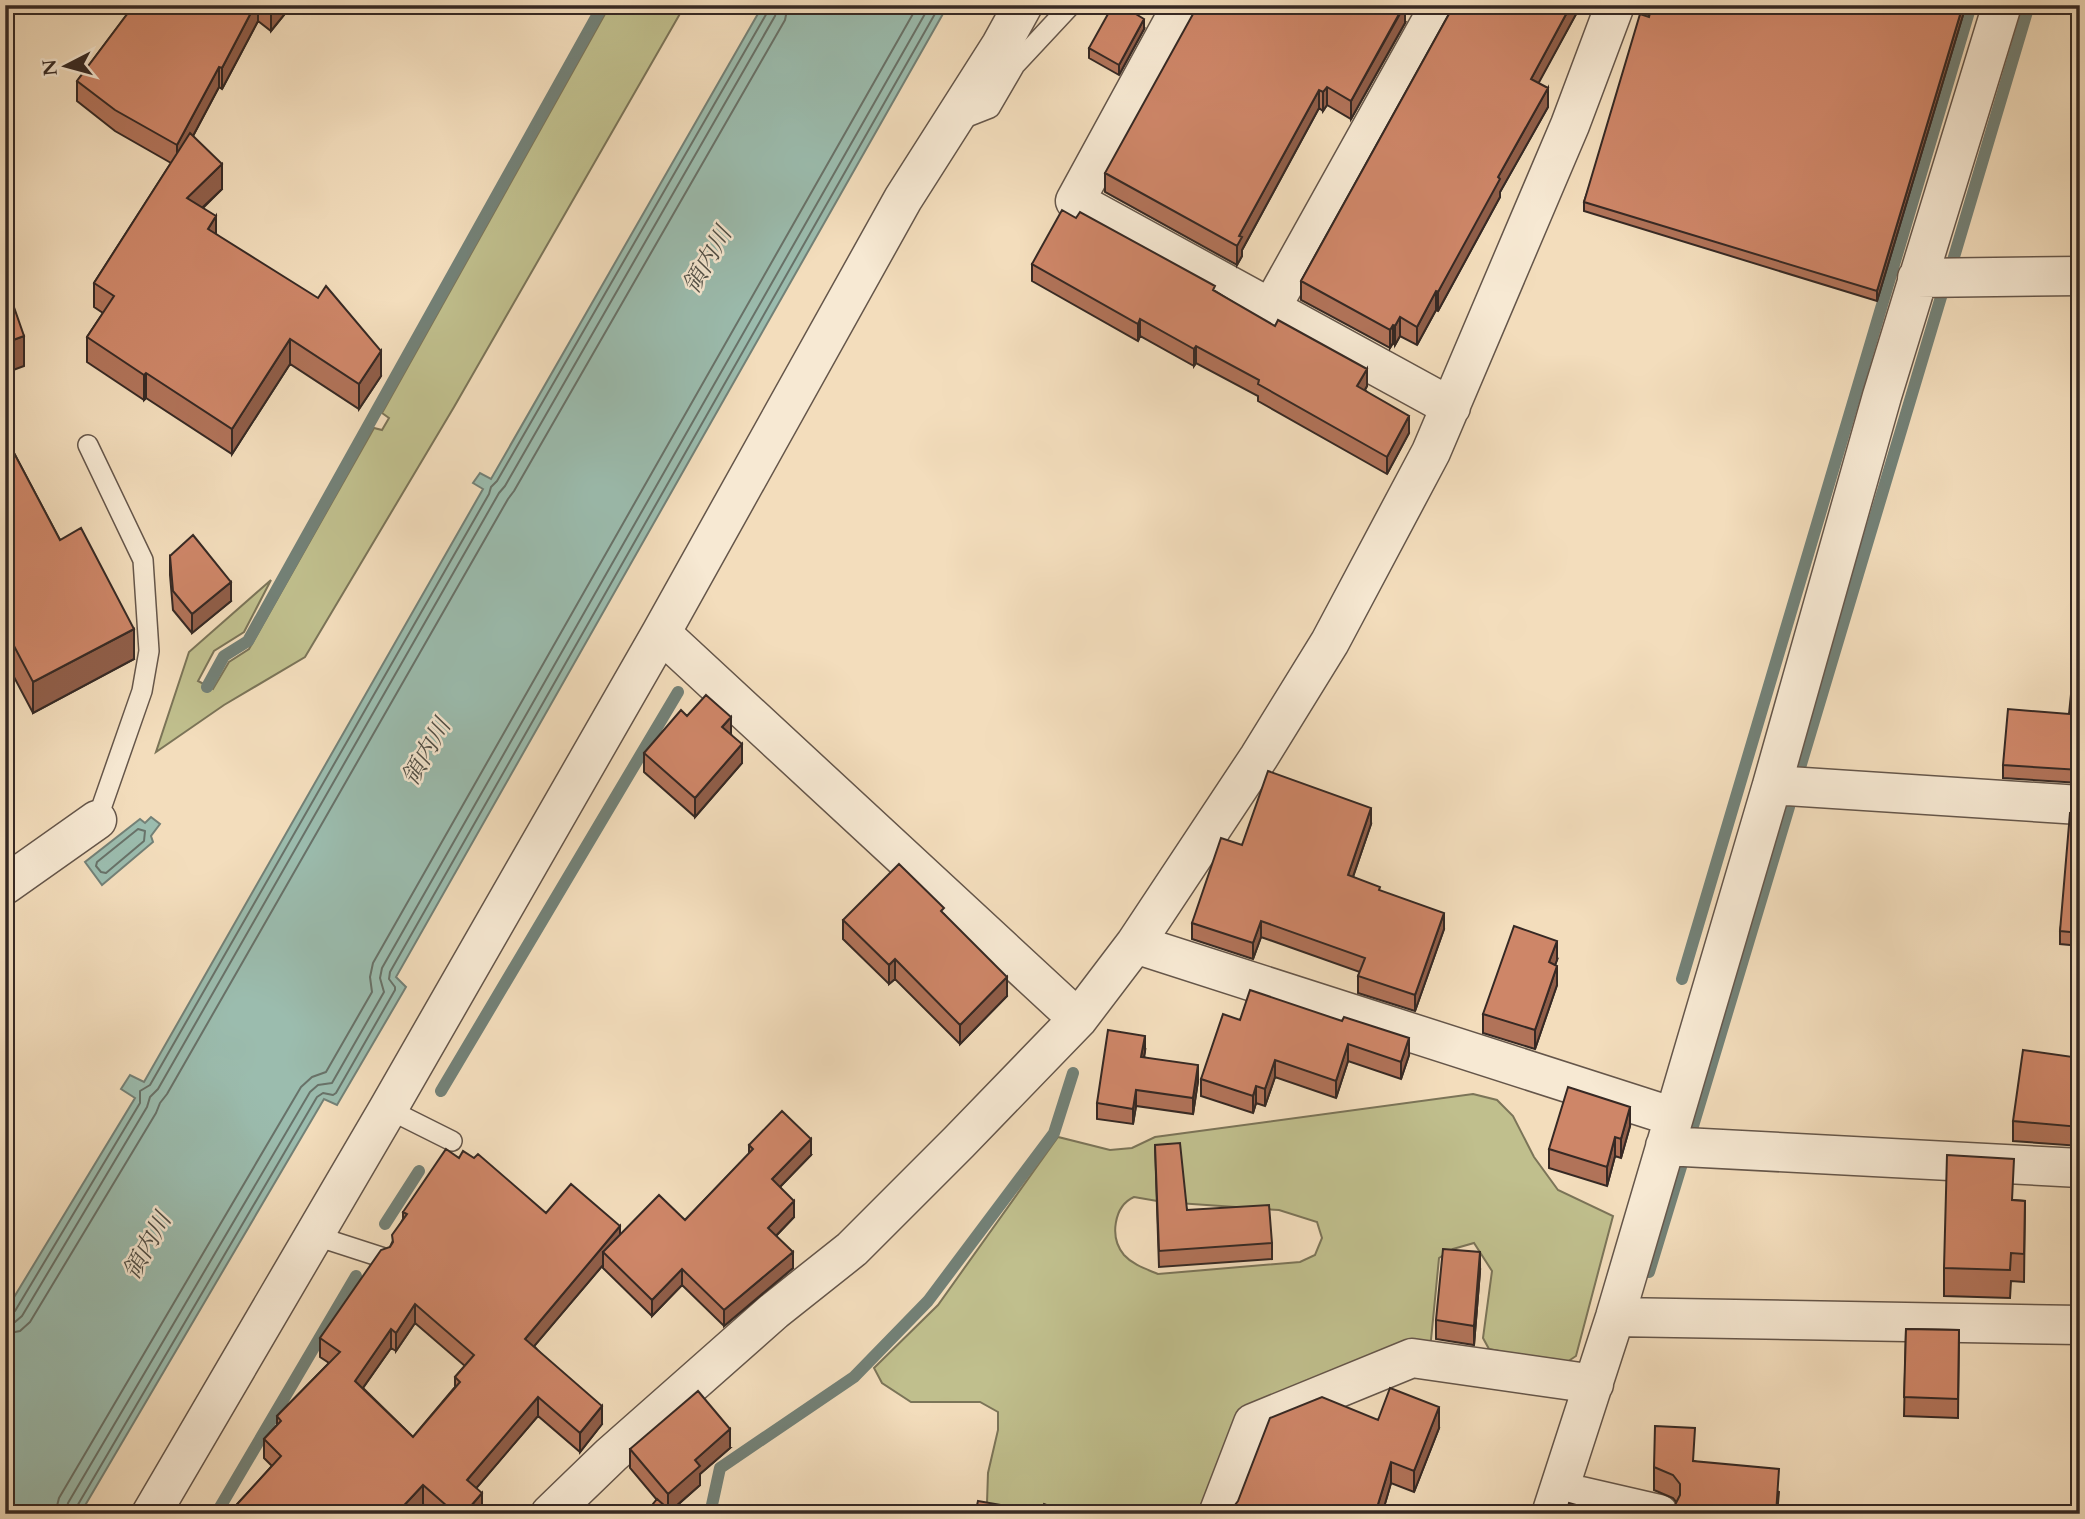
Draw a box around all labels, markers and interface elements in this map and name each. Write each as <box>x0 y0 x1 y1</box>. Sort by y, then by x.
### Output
north arrow <box>32 32 102 102</box>
text: N <box>36 58 64 77</box>
water label: 領内川 <box>675 218 741 300</box>
water label: 領内川 <box>394 710 460 792</box>
water label: 領内川 <box>116 1204 181 1286</box>

